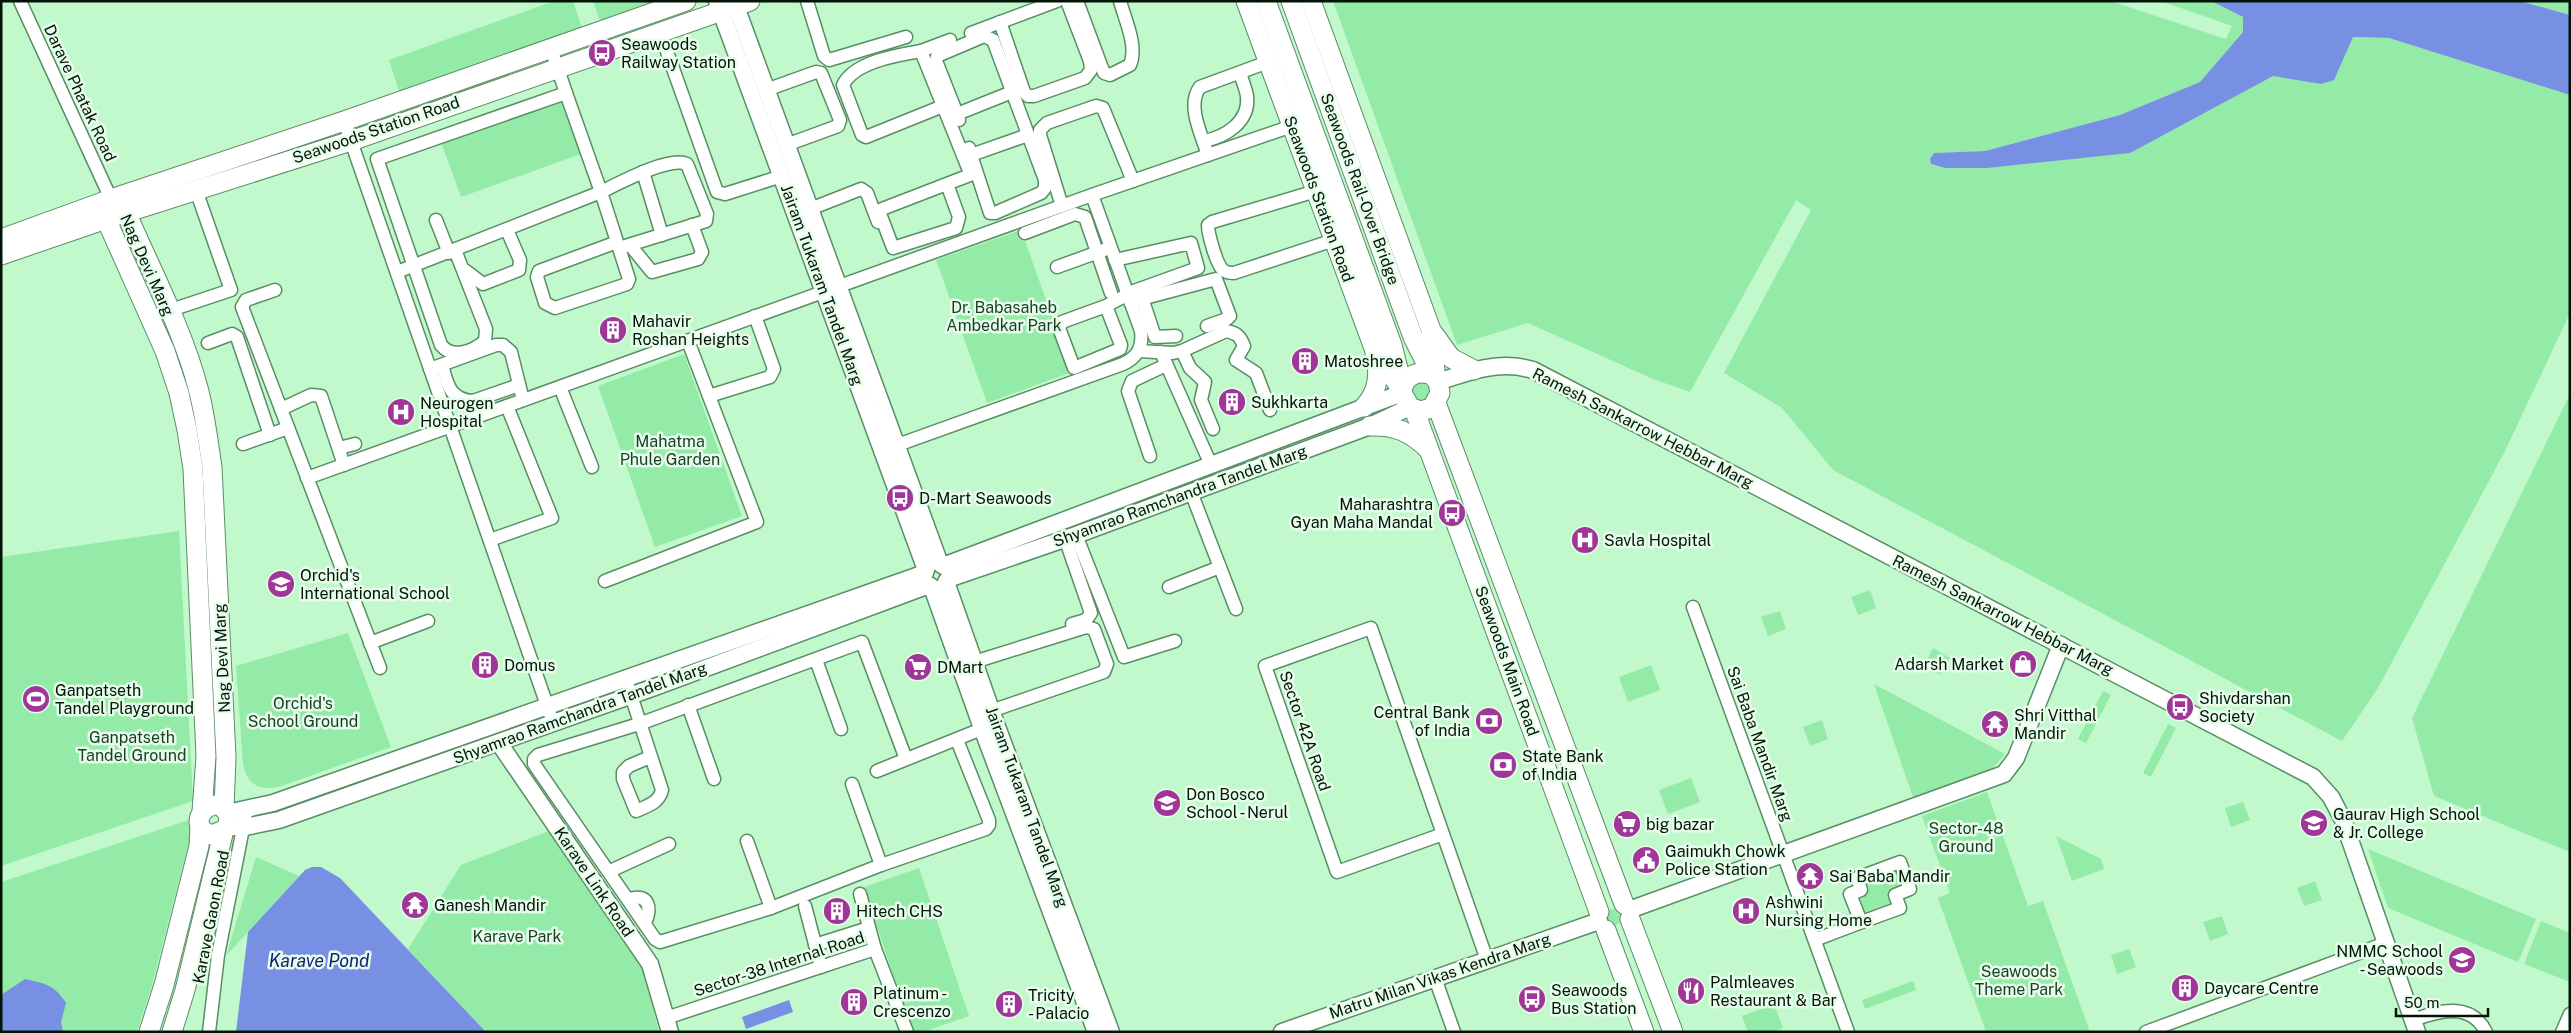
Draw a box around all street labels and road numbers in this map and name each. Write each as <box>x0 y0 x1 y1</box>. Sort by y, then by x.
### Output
street label: Darave Phatak Road <box>40 22 120 164</box>
street label: Seawoods Rail-Over Bridge <box>1316 91 1404 287</box>
street label: Seawoods Station Road <box>290 92 462 168</box>
street label: Seawoods Station Road <box>1280 113 1358 285</box>
street label: Jairam Tukaram Tandel Marg <box>777 182 867 388</box>
street label: Nag Devi Marg <box>116 211 178 319</box>
street label: Ramesh Sankarrow Hebbar Marg <box>1529 364 1757 492</box>
street label: Shyamrao Ramchandra Tandel Marg <box>1050 441 1310 551</box>
street label: Ramesh Sankarrow Hebbar Marg <box>1889 551 2117 679</box>
street label: Seawoods Main Road <box>1471 583 1543 739</box>
street label: Nag Devi Marg <box>210 603 234 713</box>
street label: Shyamrao Ramchandra Tandel Marg <box>450 658 710 768</box>
street label: Sai Baba Mandir Marg <box>1723 664 1797 824</box>
street label: Sector 42A Road <box>1275 668 1335 794</box>
street label: Jairam Tukaram Tandel Marg <box>982 704 1072 910</box>
street label: Karave Link Road <box>550 824 638 940</box>
street label: Karave Gaon Road <box>189 849 233 985</box>
street label: Sector-38 Internal Road <box>691 927 867 1001</box>
street label: Matru Milan Vikas Kendra Marg <box>1327 929 1553 1023</box>

